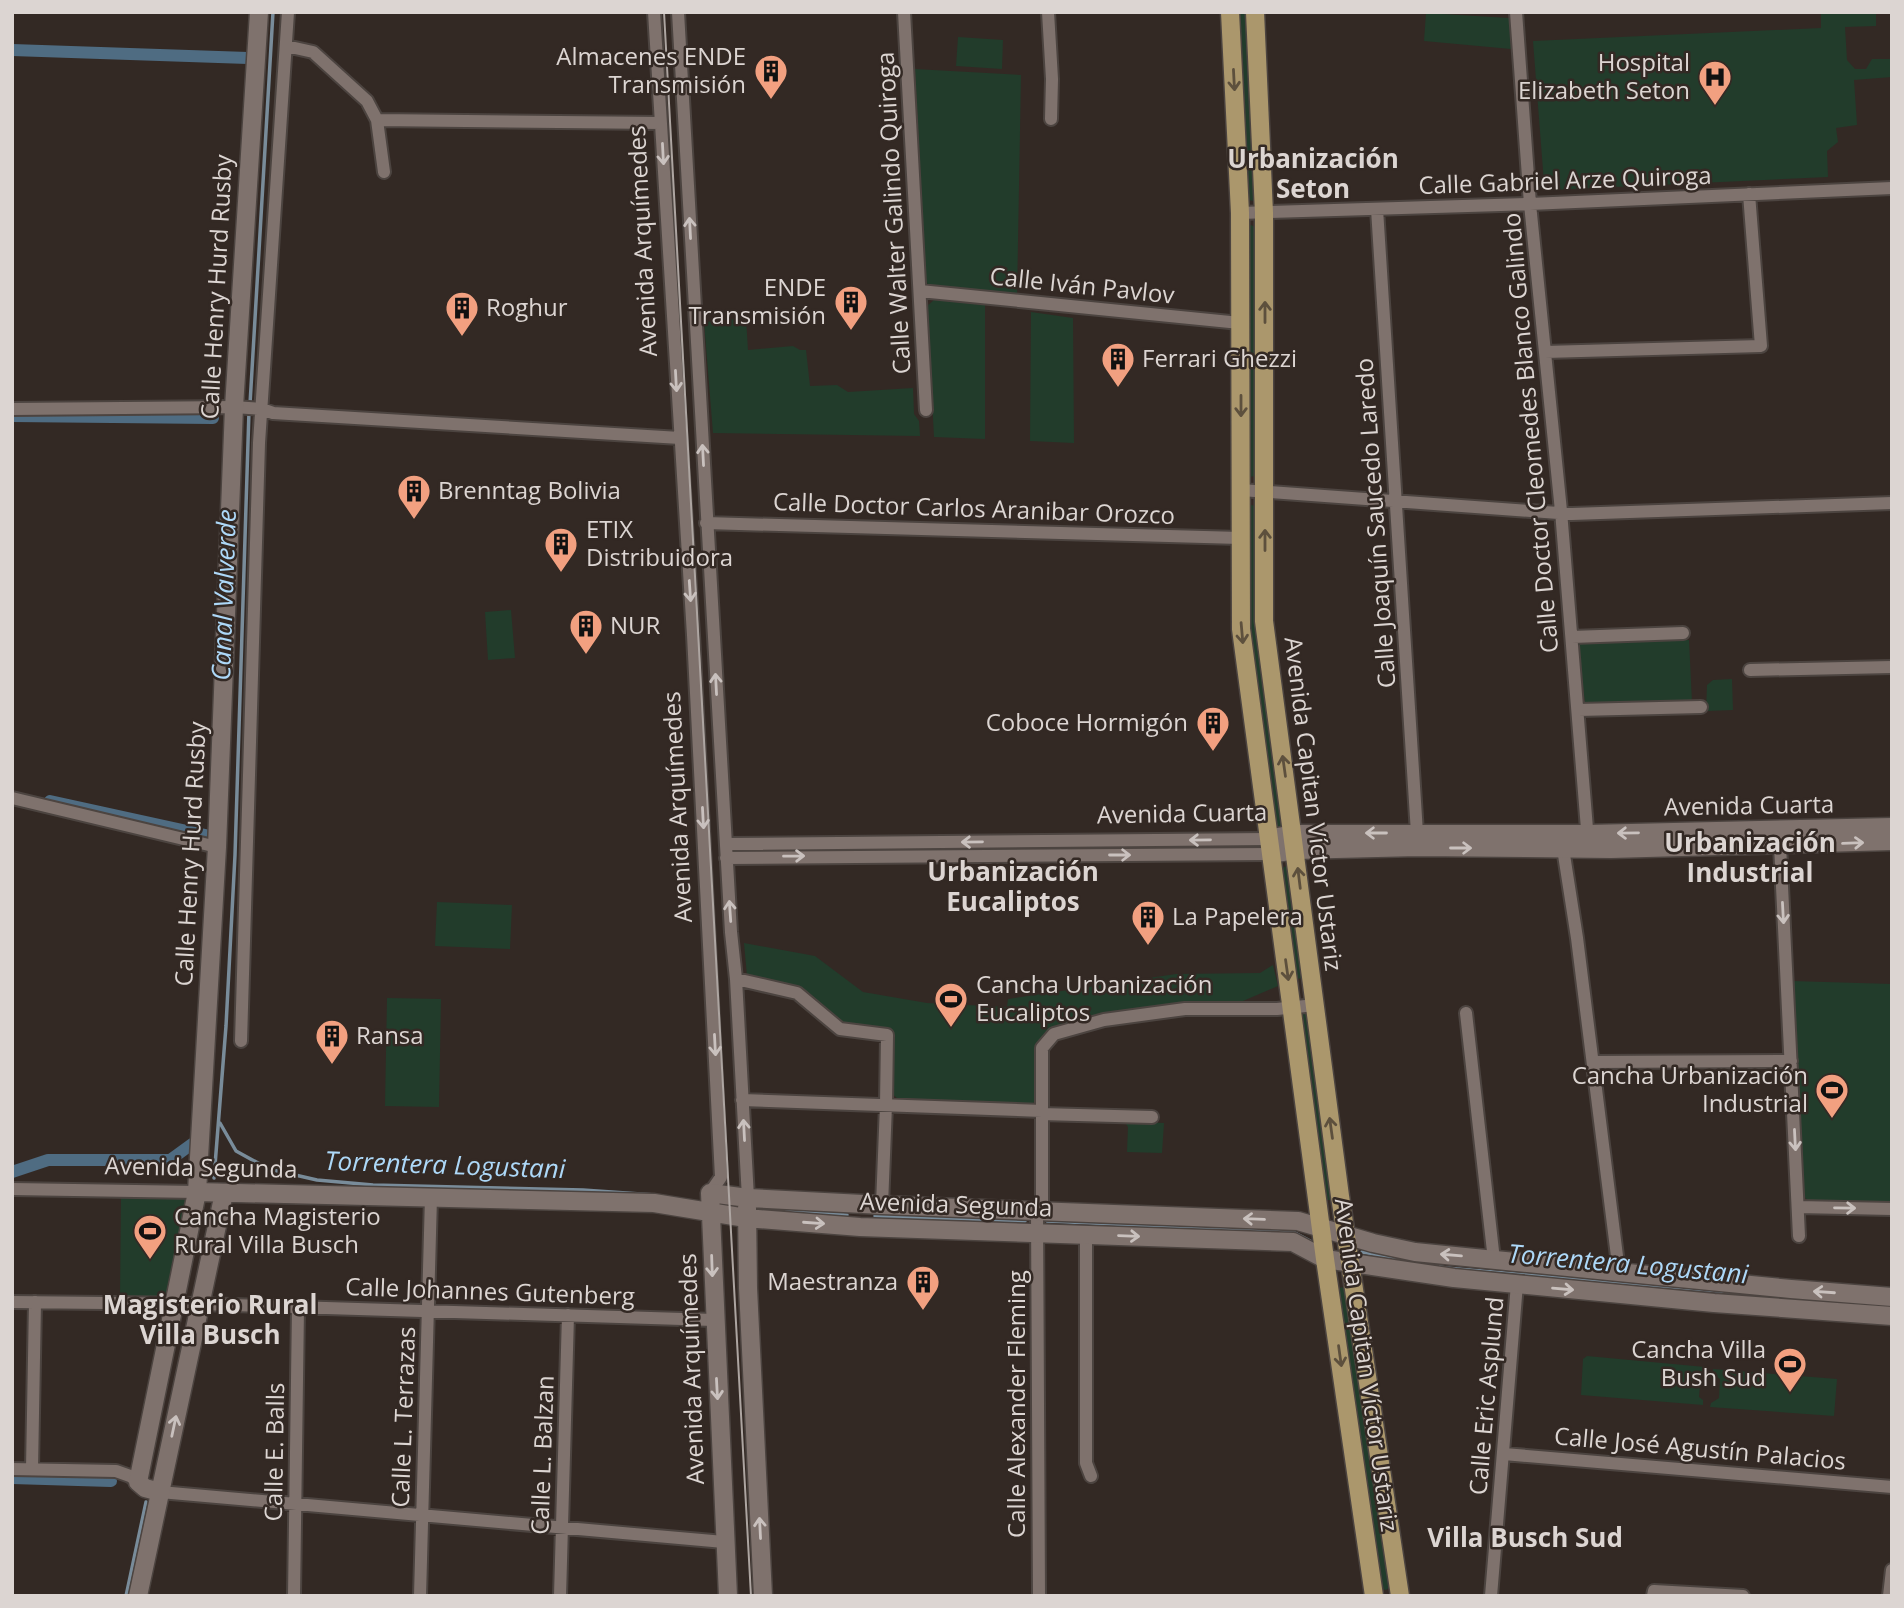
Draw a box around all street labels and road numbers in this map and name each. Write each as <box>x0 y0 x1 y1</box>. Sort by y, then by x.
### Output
street label: Calle Walter Galindo Quiroga <box>868 51 917 375</box>
street label: Avenida Arquímedes <box>619 125 664 357</box>
street label: Calle Henry Hurd Rusby <box>192 153 239 420</box>
street label: Calle Gabriel Arze Quiroga <box>1418 158 1712 201</box>
street label: Calle Doctor Cleomedes Blanco Galindo <box>1494 212 1565 655</box>
street label: Calle Iván Pavlov <box>988 258 1176 311</box>
street label: Calle Joaquín Saucedo Laredo <box>1347 357 1402 689</box>
street label: Calle Doctor Carlos Aranibar Orozco <box>772 484 1176 531</box>
street label: Avenida Capitan Víctor Ustariz <box>1278 635 1351 973</box>
street label: Avenida Arquímedes <box>654 691 699 923</box>
street label: Calle Henry Hurd Rusby <box>166 720 213 987</box>
street label: Avenida Cuarta <box>1663 787 1835 822</box>
street label: Avenida Cuarta <box>1096 795 1268 830</box>
street label: Avenida Segunda <box>104 1148 298 1185</box>
street label: Avenida Segunda <box>859 1184 1053 1223</box>
street label: Avenida Capitan Víctor Ustariz <box>1328 1196 1407 1534</box>
street label: Avenida Arquímedes <box>670 1253 711 1485</box>
street label: Calle Johannes Gutenberg <box>345 1269 635 1312</box>
street label: Calle Alexander Fleming <box>999 1270 1032 1538</box>
street label: Calle Eric Asplund <box>1460 1295 1511 1496</box>
street label: Calle L. Terrazas <box>383 1326 422 1508</box>
street label: Calle L. Balzan <box>522 1375 561 1535</box>
street label: Calle E. Balls <box>256 1382 291 1522</box>
street label: Calle José Agustín Palacios <box>1553 1418 1847 1477</box>

